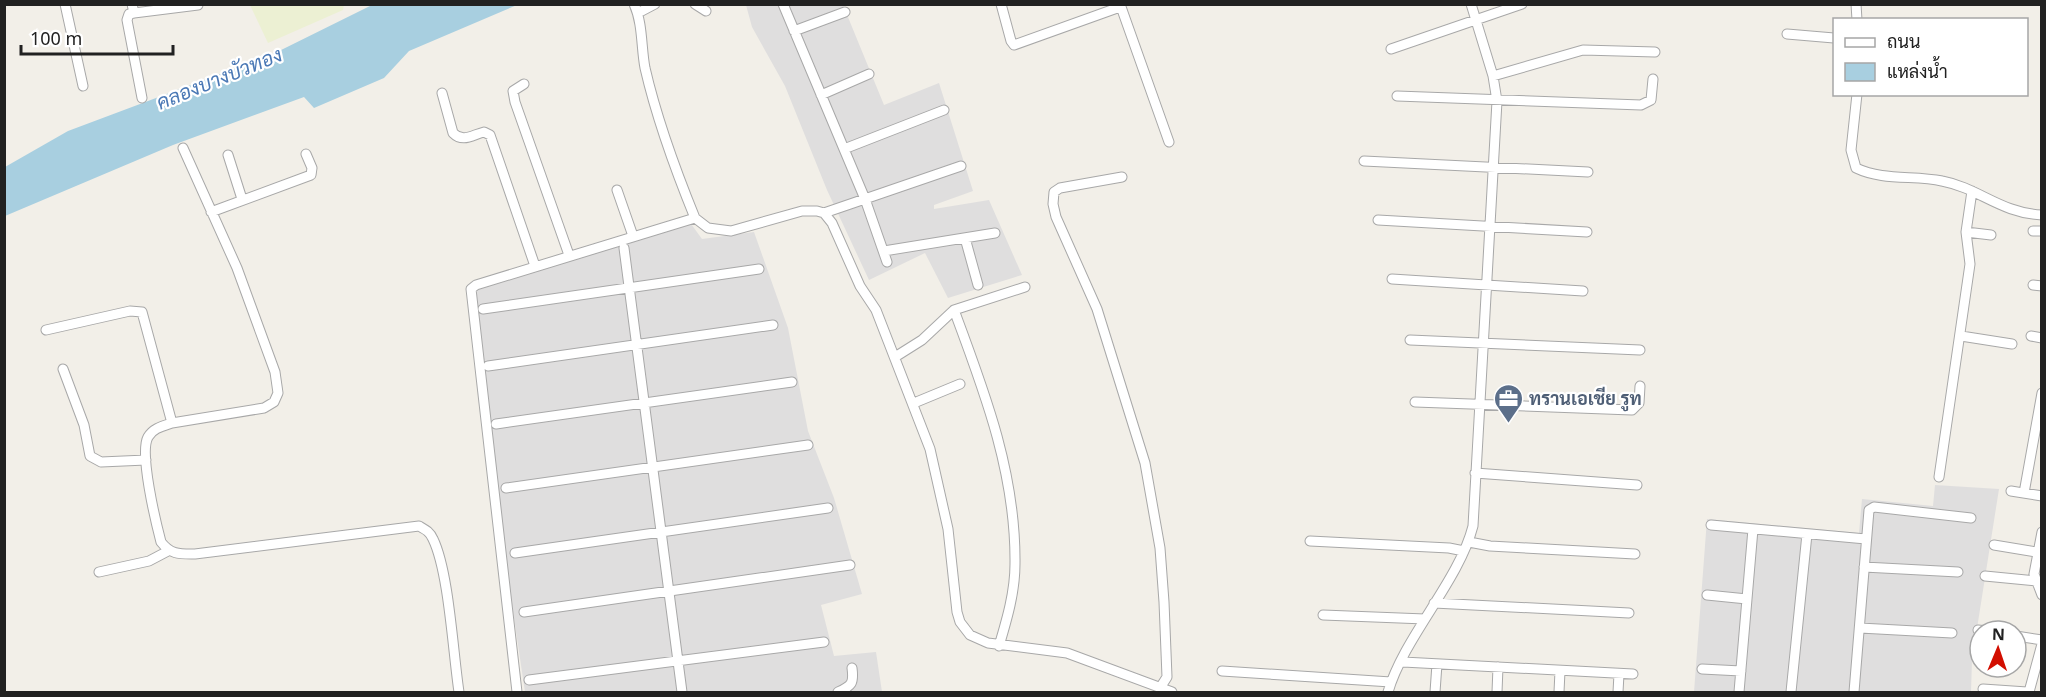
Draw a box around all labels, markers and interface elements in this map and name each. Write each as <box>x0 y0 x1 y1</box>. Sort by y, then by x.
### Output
scale bar <box>21 18 172 56</box>
legend <box>1833 18 2028 96</box>
text: 100 m <box>30 26 82 50</box>
text: ถนน <box>1887 29 1920 53</box>
water label: คลองบางบัวทอง <box>152 41 286 115</box>
text: แหล่งน้ำ <box>1887 56 1948 83</box>
office icon: ทรานเอเชีย รูท <box>1492 382 1524 424</box>
place label: ทรานเอเชีย รูท <box>1529 386 1642 412</box>
north arrow <box>1968 619 2028 679</box>
text: N <box>1992 623 2005 645</box>

